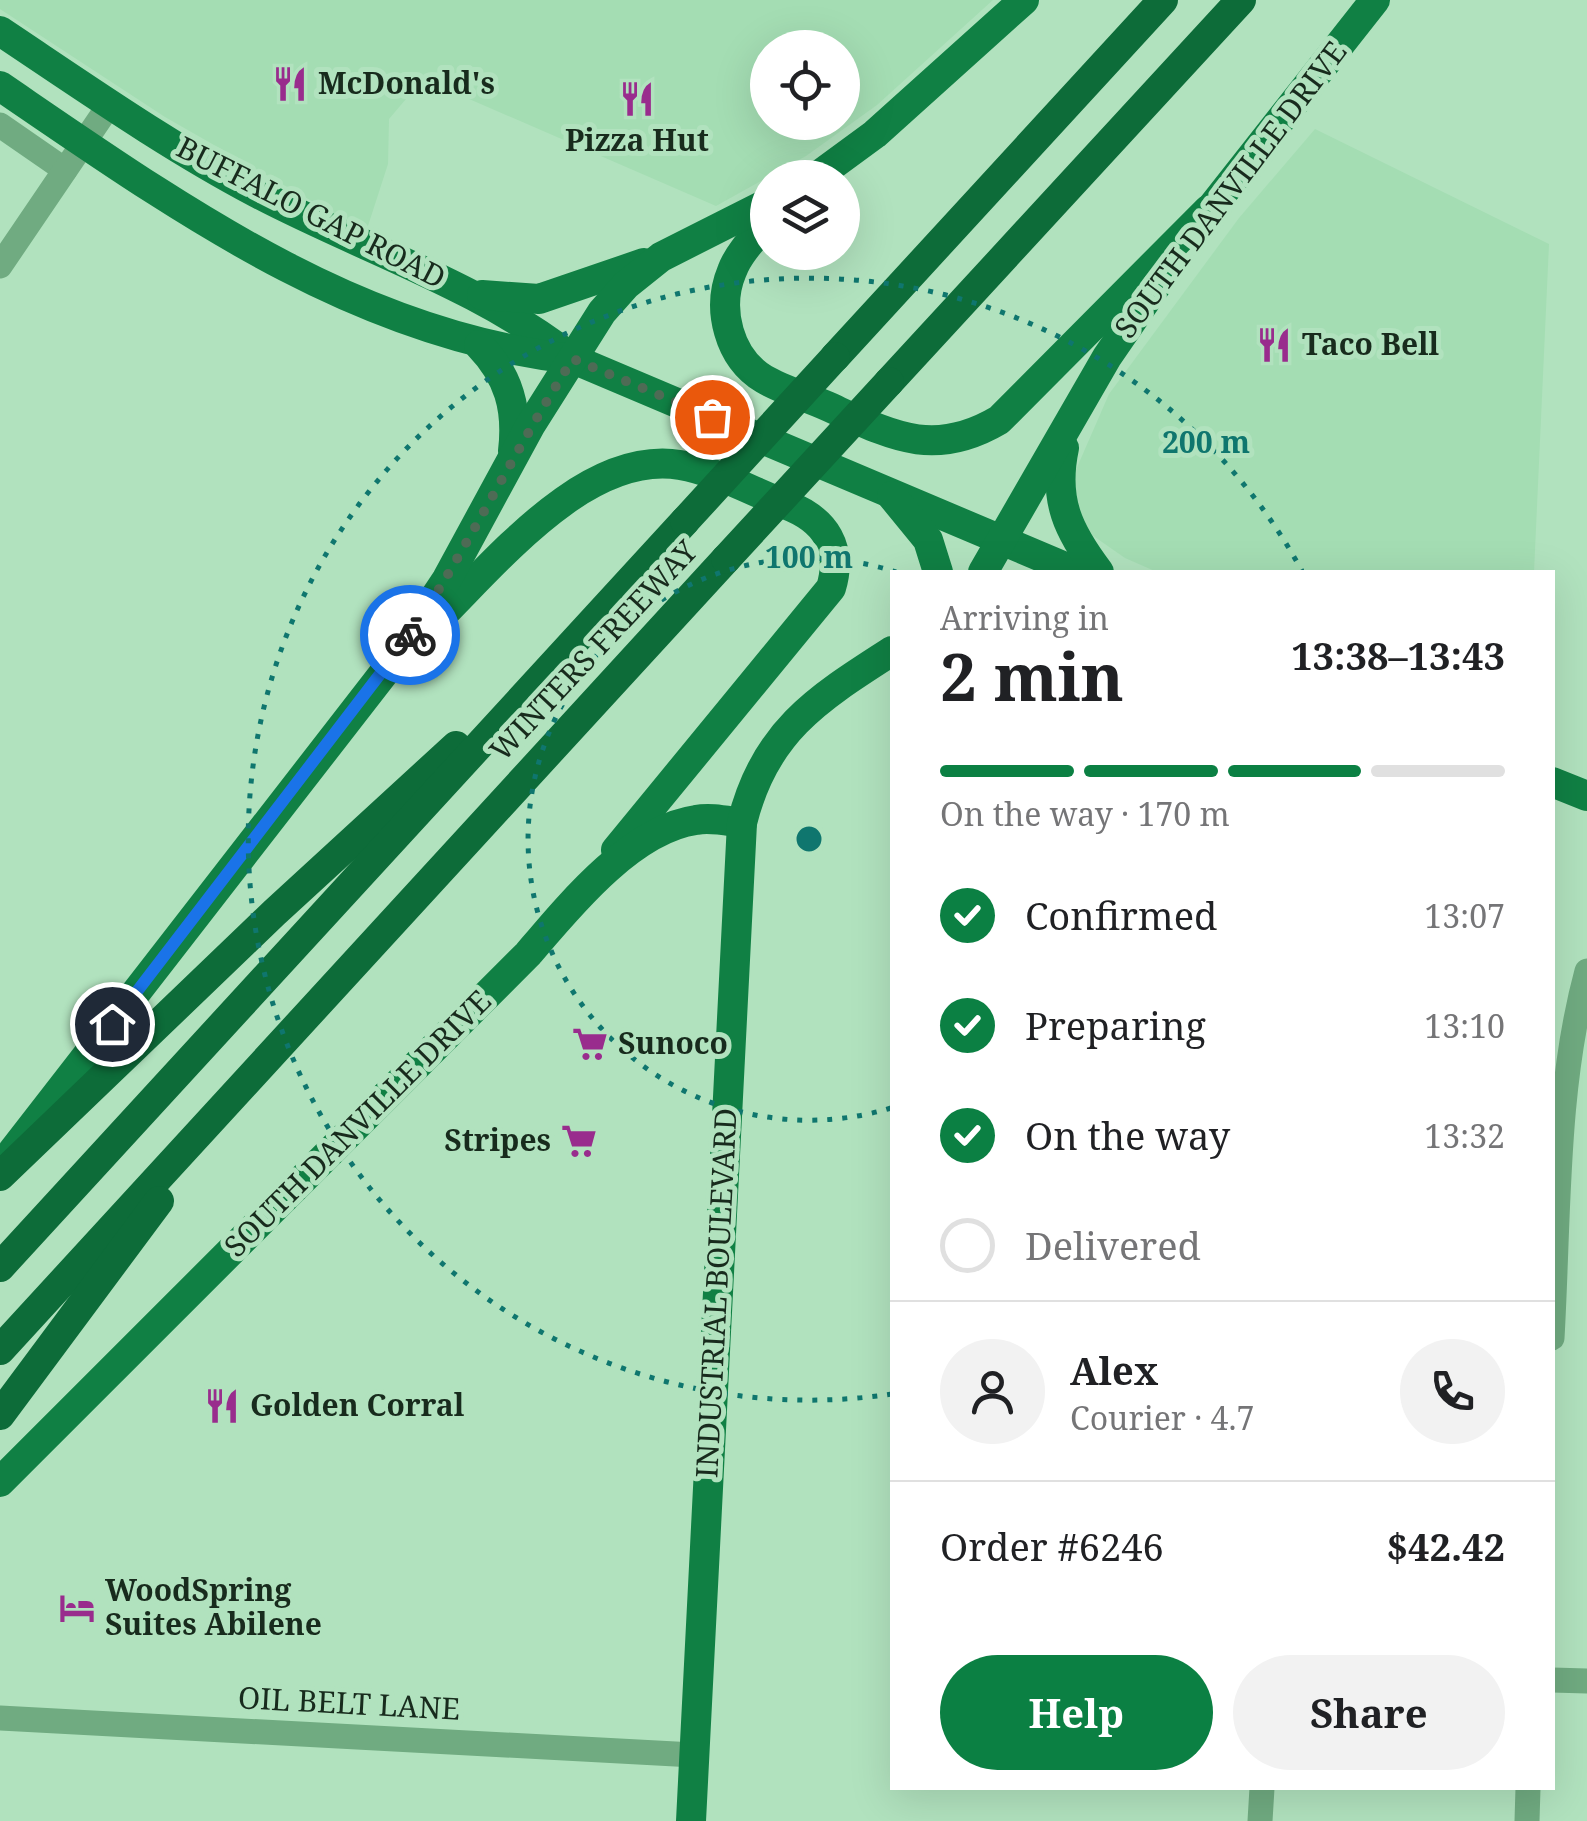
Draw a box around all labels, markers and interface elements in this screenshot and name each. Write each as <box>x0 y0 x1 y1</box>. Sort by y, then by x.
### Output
map controls <box>750 30 860 270</box>
button: locate <box>750 30 860 140</box>
street label: SOUTH DANVILLE DRIVE <box>1105 32 1355 346</box>
place label: McDonald's <box>318 62 495 103</box>
restaurant icon: McDonald's <box>271 65 309 103</box>
restaurant icon: Pizza Hut <box>618 80 656 118</box>
place label: Pizza Hut <box>565 119 709 160</box>
street label: BUFFALO GAP ROAD <box>170 126 453 297</box>
button: layers <box>750 160 860 270</box>
place label: Taco Bell <box>1302 323 1440 364</box>
restaurant icon: Taco Bell <box>1255 326 1293 364</box>
pin <box>670 375 755 460</box>
icon: bag <box>685 390 740 445</box>
text: 200 m <box>1162 421 1250 462</box>
street label: WINTERS FREEWAY <box>480 531 706 769</box>
text: 100 m <box>765 536 853 577</box>
courier <box>360 585 460 685</box>
text: Arriving in <box>940 596 1109 639</box>
icon: bike <box>383 608 438 663</box>
text: 13:38–13:43 <box>1291 629 1505 681</box>
text: 2 min <box>940 632 1124 720</box>
text: On the way · 170 m <box>940 792 1230 835</box>
centre of rings <box>791 821 827 857</box>
icon: check <box>940 888 995 943</box>
text: Confirmed <box>1025 889 1217 941</box>
text: 13:07 <box>1424 894 1505 937</box>
street label: SOUTH DANVILLE DRIVE <box>214 980 499 1265</box>
pin <box>70 982 155 1067</box>
icon: home <box>85 997 140 1052</box>
icon: check <box>940 998 995 1053</box>
text: Preparing <box>1025 999 1206 1051</box>
text: 13:10 <box>1424 1004 1505 1047</box>
place label: Sunoco <box>618 1022 728 1063</box>
supermarket icon: Sunoco <box>571 1025 609 1063</box>
street label: INDUSTRIAL BOULEVARD <box>685 1107 746 1479</box>
icon: check <box>940 1108 995 1163</box>
text: On the way <box>1025 1109 1230 1161</box>
text: 13:32 <box>1424 1114 1505 1157</box>
place label: Stripes <box>444 1119 551 1160</box>
supermarket icon: Stripes <box>560 1122 598 1160</box>
text: Delivered <box>1025 1219 1201 1271</box>
button: person <box>940 1339 1045 1444</box>
button: phone <box>1400 1339 1505 1444</box>
text: Alex <box>1070 1344 1158 1396</box>
place label: Golden Corral <box>250 1384 465 1425</box>
restaurant icon: Golden Corral <box>203 1387 241 1425</box>
text: Courier · 4.7 <box>1070 1396 1254 1439</box>
text: Order #6246 <box>940 1520 1164 1572</box>
text: $42.42 <box>1386 1520 1505 1572</box>
place label: WoodSpring Suites Abilene <box>105 1569 322 1644</box>
hotel icon: WoodSpring Suites Abilene <box>58 1589 96 1627</box>
button: Help <box>940 1655 1213 1770</box>
button: Share <box>1233 1655 1505 1770</box>
street label: OIL BELT LANE <box>237 1676 461 1729</box>

